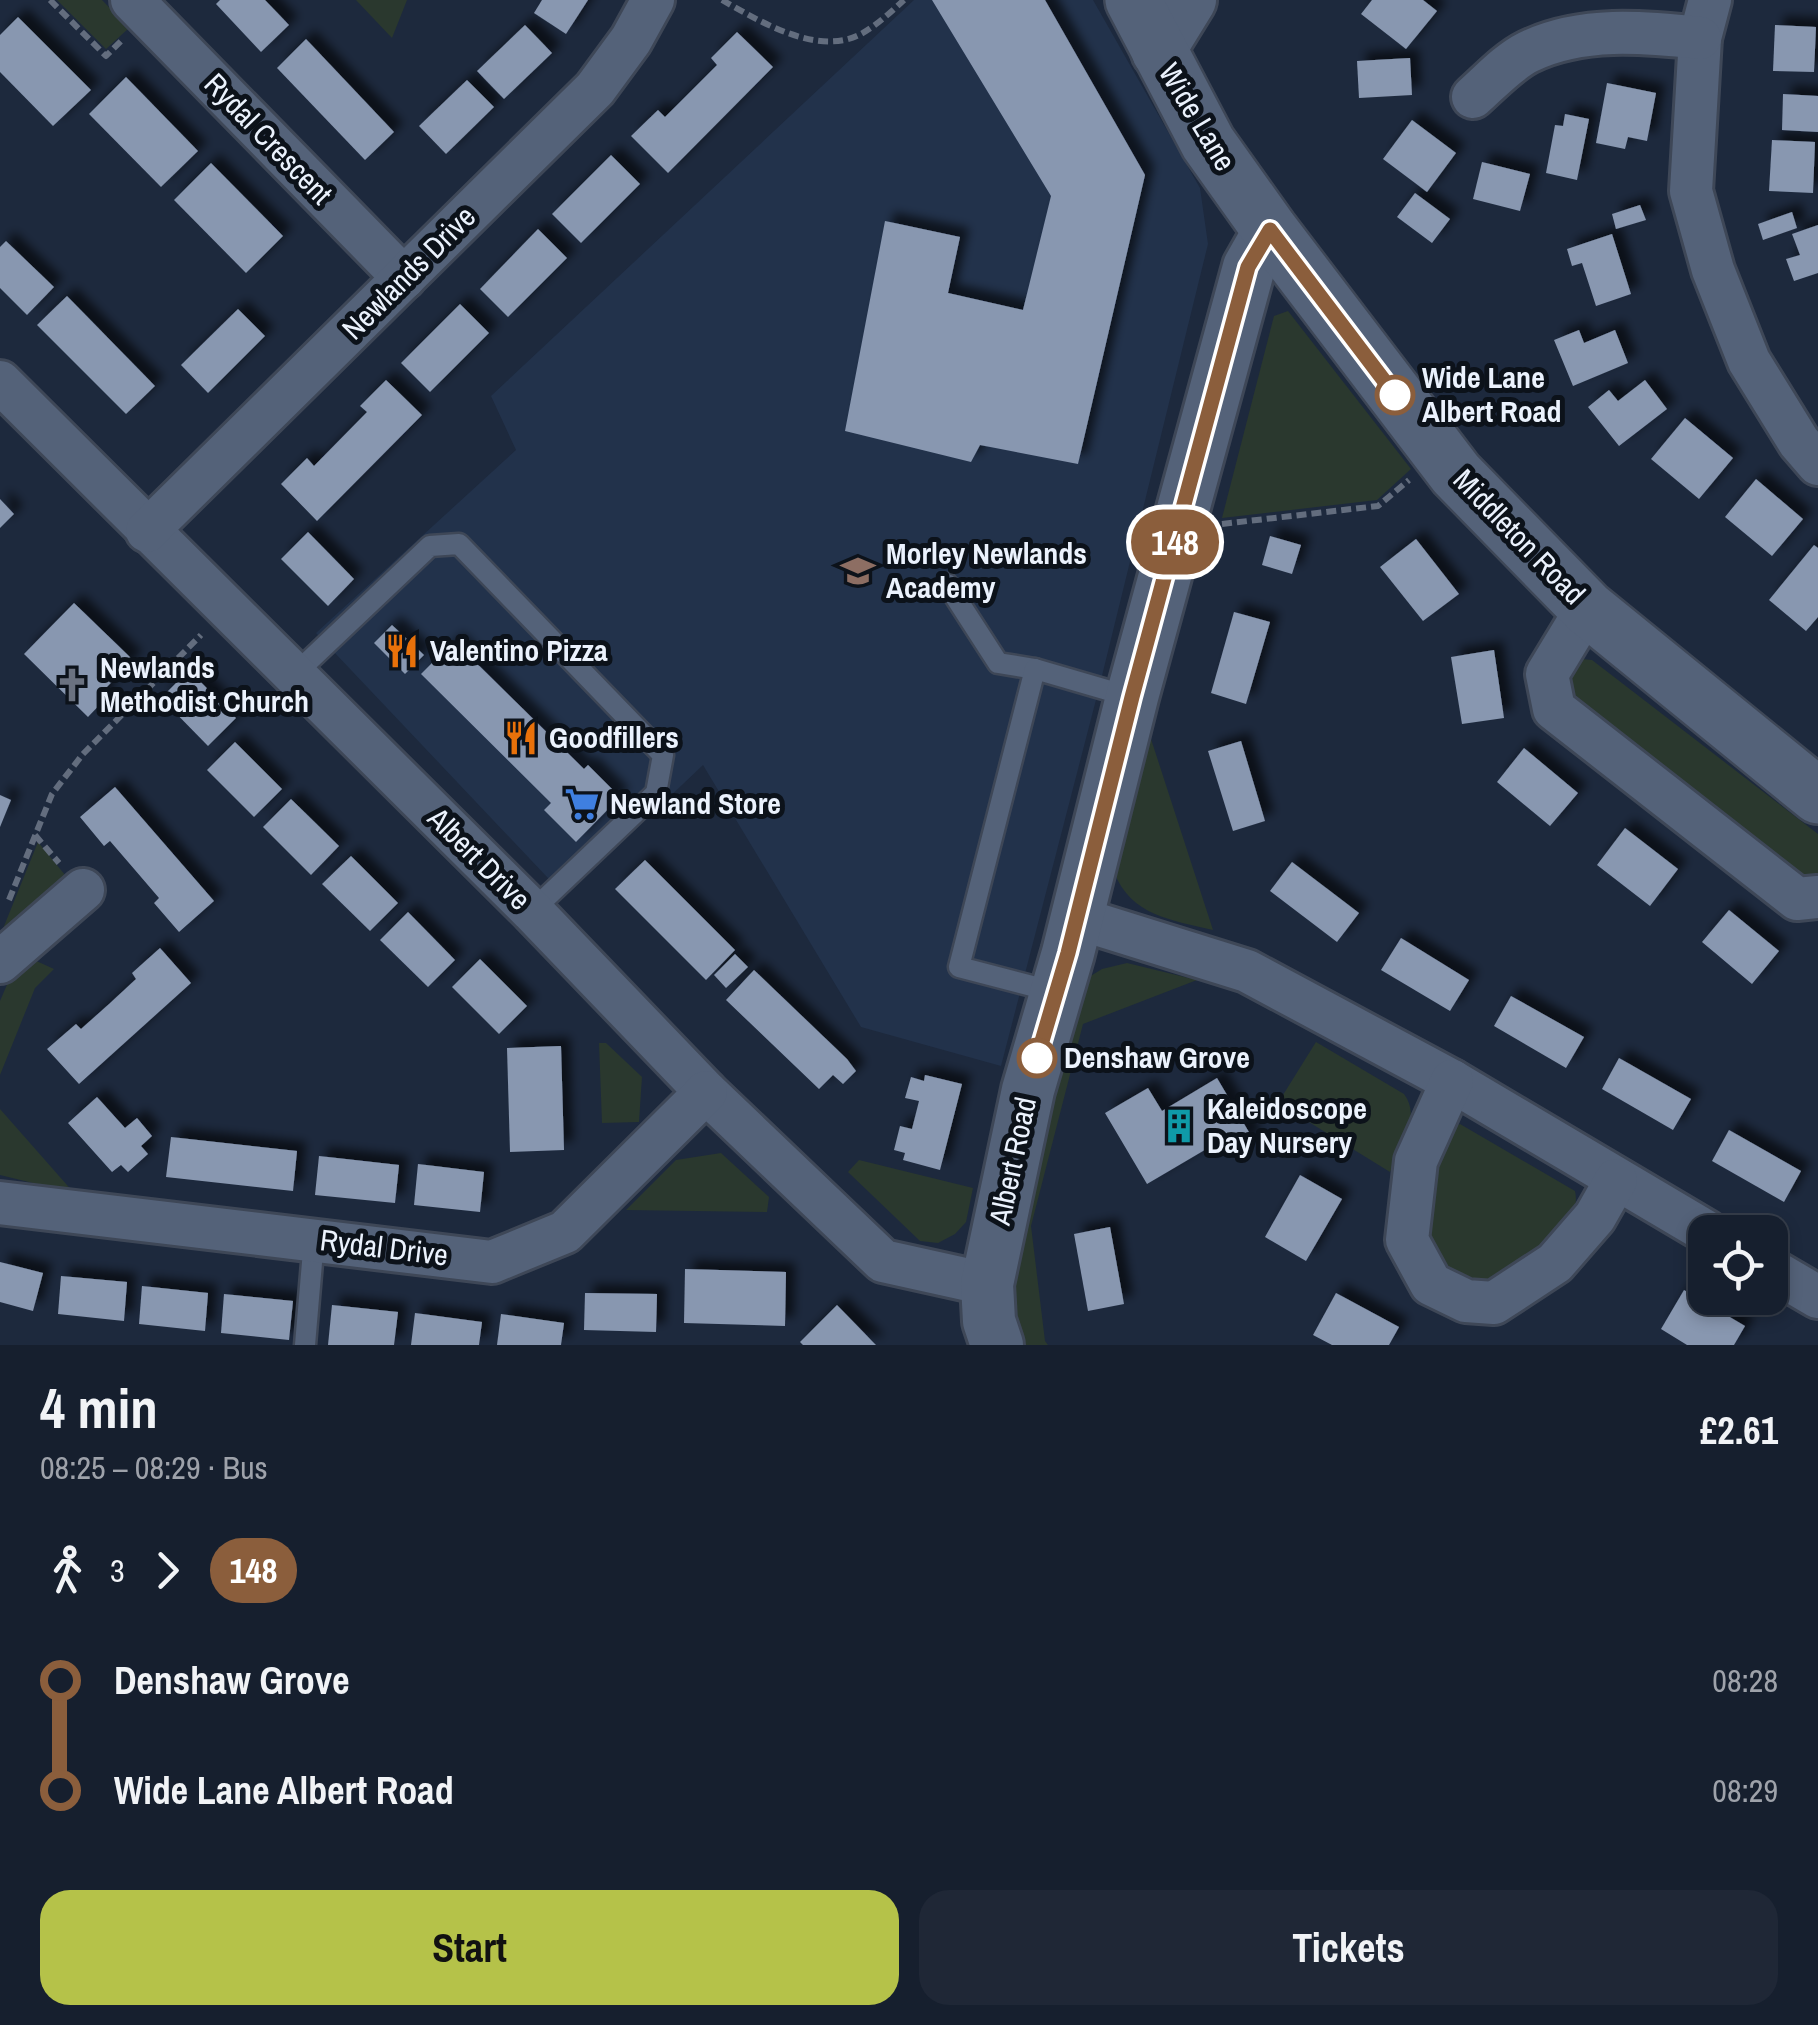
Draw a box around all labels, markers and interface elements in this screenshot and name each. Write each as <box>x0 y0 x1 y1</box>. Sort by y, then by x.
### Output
street label: Wide Lane <box>1150 55 1246 178</box>
street label: Rydal Crescent <box>196 64 342 213</box>
street label: Newlands Drive <box>333 197 484 348</box>
place label: Wide Lane Albert Road <box>1422 357 1561 431</box>
marker: Wide Lane Albert Road <box>1376 376 1414 414</box>
street label: Middleton Road <box>1445 460 1594 613</box>
line badge: 148 <box>1118 510 1232 574</box>
text: 148 <box>1151 519 1199 566</box>
place label: Morley Newlands Academy <box>886 533 1087 607</box>
school or university icon: Morley Newlands Academy <box>839 552 877 590</box>
place label: Valentino Pizza <box>430 630 608 670</box>
restaurant icon: Valentino Pizza <box>383 632 421 670</box>
place label: Newlands Methodist Church <box>100 647 309 721</box>
church icon: Newlands Methodist Church <box>53 666 91 704</box>
place label: Goodfillers <box>549 717 679 757</box>
restaurant icon: Goodfillers <box>502 719 540 757</box>
place label: Newland Store <box>610 783 781 823</box>
supermarket icon: Newland Store <box>563 785 601 823</box>
street label: Albert Drive <box>419 798 540 918</box>
place label: Denshaw Grove <box>1064 1037 1250 1077</box>
marker: Denshaw Grove <box>1018 1039 1056 1077</box>
place label: Kaleidoscope Day Nursery <box>1207 1088 1367 1162</box>
street label: Albert Road <box>979 1093 1045 1229</box>
building icon: Kaleidoscope Day Nursery <box>1160 1107 1198 1145</box>
map controls <box>1688 1215 1788 1315</box>
button: locate <box>1688 1215 1788 1315</box>
street label: Rydal Drive <box>318 1219 450 1275</box>
text: 4 min <box>40 1371 158 1445</box>
text: £2.61 <box>1700 1405 1778 1456</box>
text: 08:25 – 08:29 · Bus <box>40 1446 268 1489</box>
icon: walk <box>40 1543 95 1598</box>
icon: forward <box>140 1543 195 1598</box>
text: 148 <box>230 1547 277 1594</box>
text: 3 <box>110 1549 125 1592</box>
text: Denshaw Grove <box>114 1655 350 1706</box>
text: 08:28 <box>1712 1659 1778 1702</box>
text: Wide Lane Albert Road <box>114 1765 454 1816</box>
text: 08:29 <box>1712 1769 1778 1812</box>
button: Start <box>40 1890 899 2005</box>
button: Tickets <box>919 1890 1778 2005</box>

